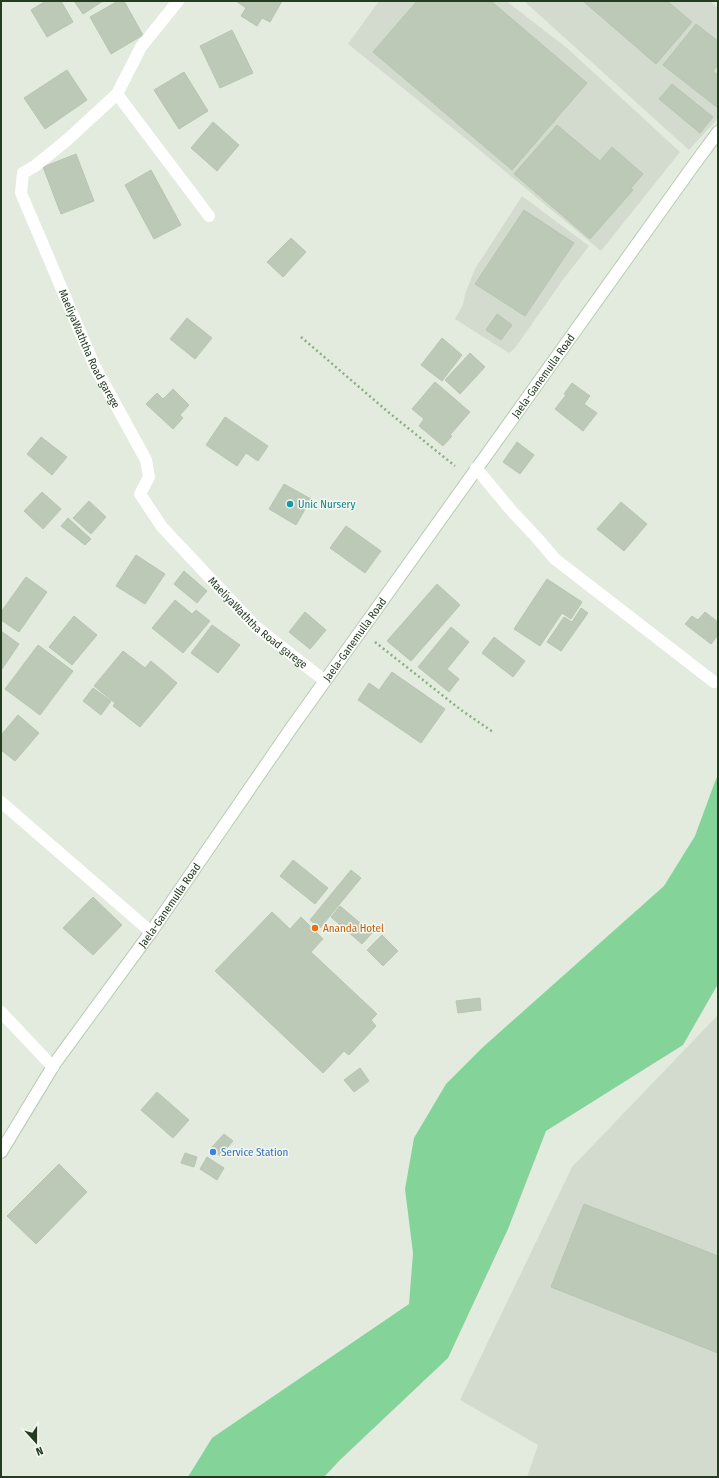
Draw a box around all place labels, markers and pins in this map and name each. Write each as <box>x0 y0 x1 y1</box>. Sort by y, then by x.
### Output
place label: Unic Nursery <box>298 498 355 511</box>
marker: Unic Nursery <box>285 499 295 509</box>
place label: Ananda Hotel <box>323 922 384 935</box>
marker: Ananda Hotel <box>310 923 320 933</box>
place label: Service Station <box>221 1146 288 1159</box>
marker: Service Station <box>208 1147 218 1157</box>

